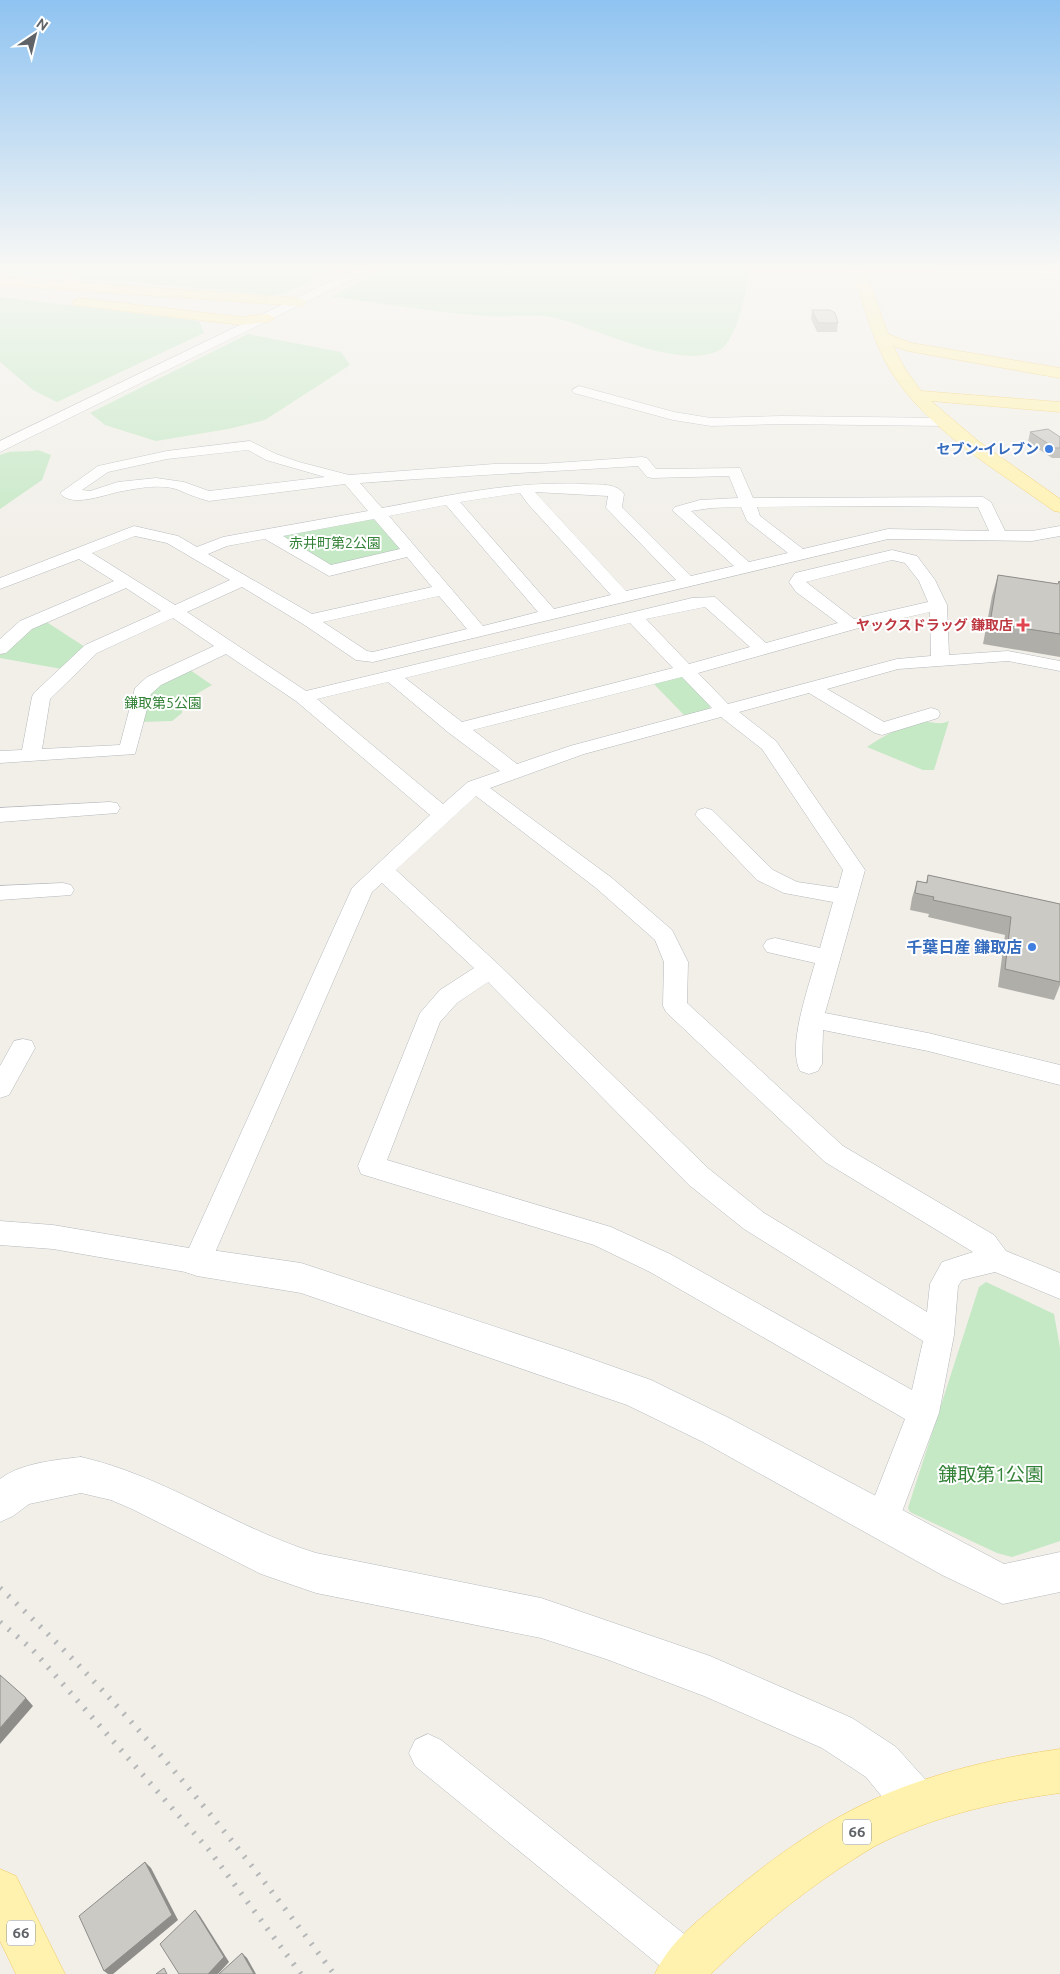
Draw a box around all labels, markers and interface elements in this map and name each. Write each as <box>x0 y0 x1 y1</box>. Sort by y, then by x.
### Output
north arrow <box>10 10 60 60</box>
text: N <box>34 15 51 34</box>
place label: セブン-イレブン <box>936 441 1039 457</box>
marker: セブン-イレブン <box>1043 443 1055 455</box>
park label: 赤井町第2公園 <box>289 535 381 551</box>
place label: ヤックスドラッグ 鎌取店 <box>856 617 1013 633</box>
marker: ヤックスドラッグ 鎌取店 <box>1017 619 1029 631</box>
park label: 鎌取第5公園 <box>124 695 202 711</box>
place label: 千葉日産 鎌取店 <box>906 938 1022 956</box>
marker: 千葉日産 鎌取店 <box>1026 941 1038 953</box>
park label: 鎌取第1公園 <box>938 1463 1044 1485</box>
road number: 66 <box>843 1820 871 1844</box>
road number: 66 <box>7 1920 35 1946</box>

